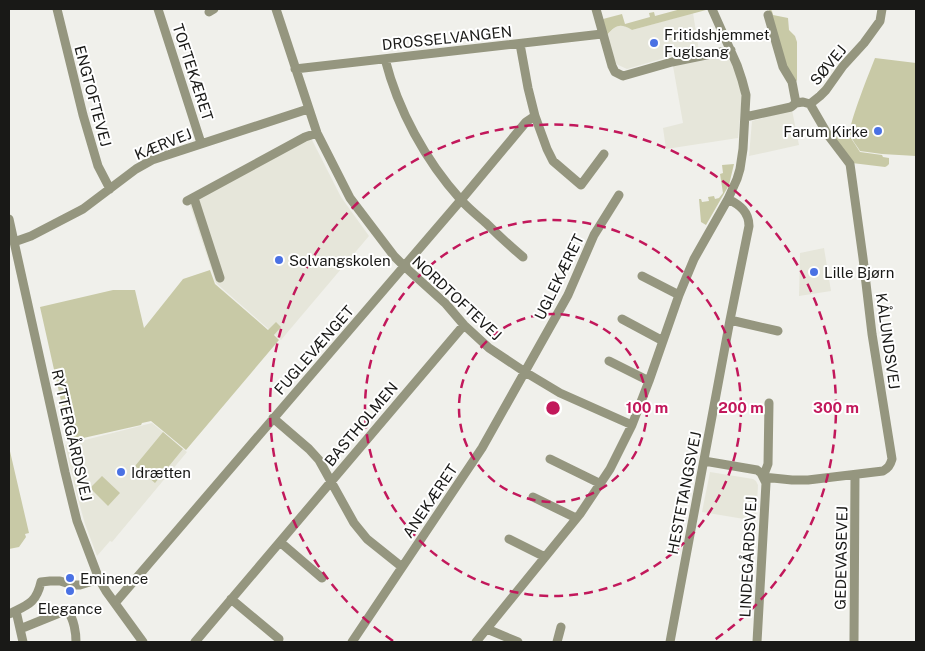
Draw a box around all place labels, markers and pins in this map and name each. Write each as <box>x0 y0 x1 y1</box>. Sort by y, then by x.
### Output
place label: Fritidshjemmet Fuglsang <box>664 26 770 60</box>
marker: Fritidshjemmet Fuglsang <box>648 37 660 49</box>
place label: Farum Kirke <box>783 123 868 140</box>
marker: Farum Kirke <box>872 125 884 137</box>
place label: Solvangskolen <box>289 252 391 269</box>
marker: Solvangskolen <box>273 254 285 266</box>
place label: Lille Bjørn <box>824 264 894 281</box>
marker: Lille Bjørn <box>808 266 820 278</box>
centre of rings <box>544 399 562 417</box>
place label: Idrætten <box>131 464 191 481</box>
marker: Idrætten <box>115 466 127 478</box>
place label: Eminence <box>80 570 148 587</box>
marker: Eminence <box>64 572 76 584</box>
marker: Elegance <box>64 585 76 597</box>
place label: Elegance <box>38 600 102 617</box>

